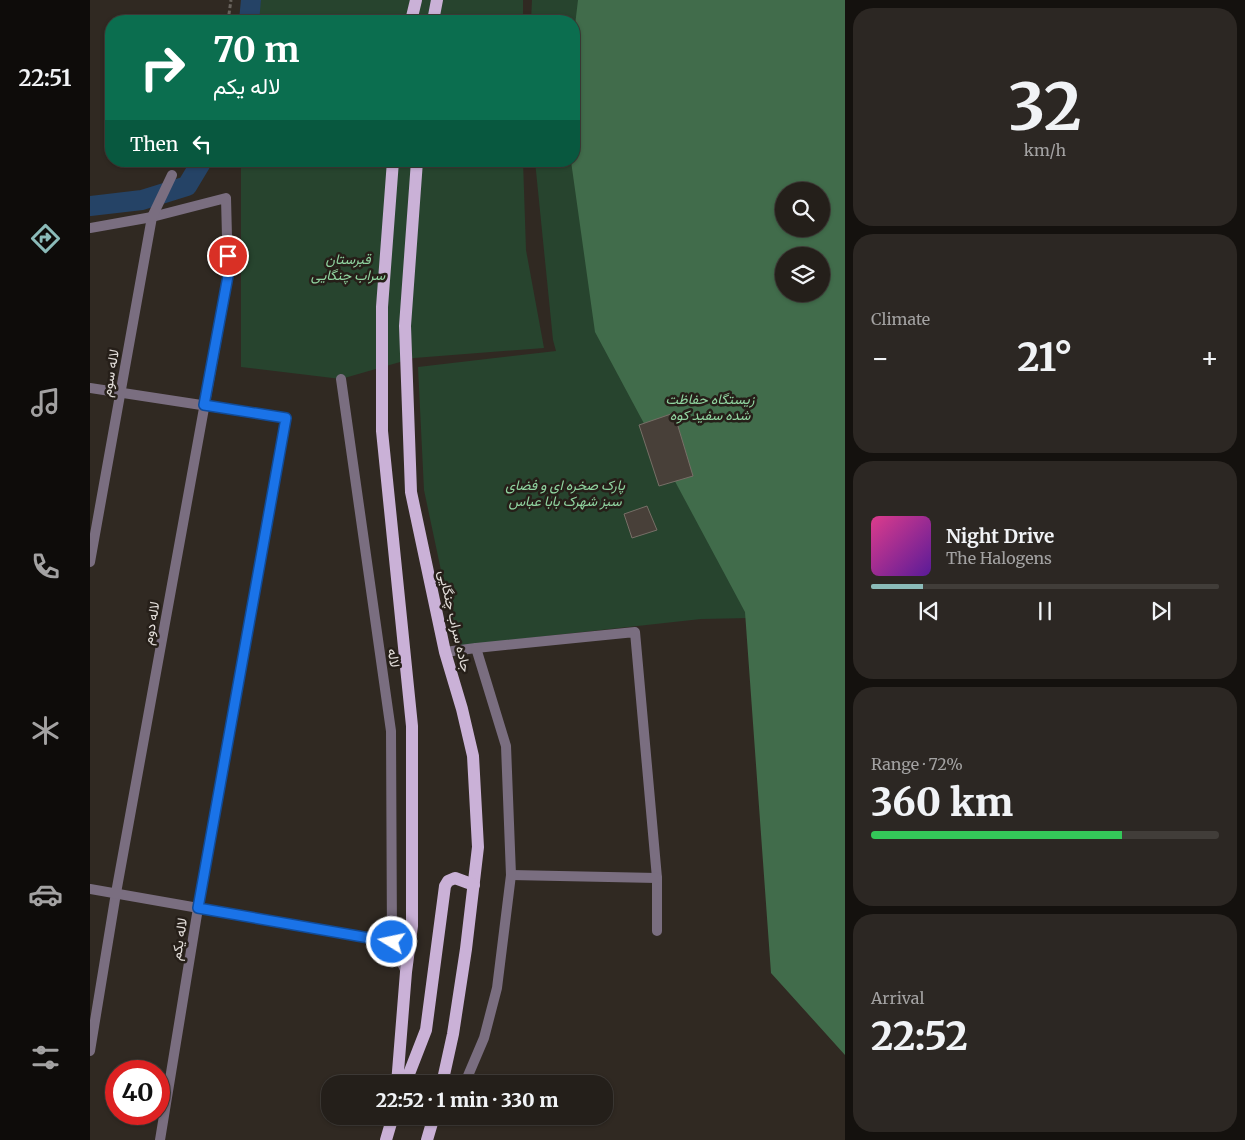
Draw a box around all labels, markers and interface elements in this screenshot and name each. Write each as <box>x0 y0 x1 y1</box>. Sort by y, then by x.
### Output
text: 70 m <box>213 28 300 72</box>
icon: right <box>130 35 195 100</box>
text: 22:51 <box>19 64 71 92</box>
text: 32 <box>1008 66 1082 148</box>
text: لاله یکم <box>213 72 281 100</box>
icon: left <box>188 130 216 158</box>
text: Then <box>130 132 178 156</box>
text: km/h <box>1024 140 1066 160</box>
map controls <box>775 182 830 302</box>
button: search <box>775 182 830 237</box>
icon: directions <box>28 221 63 256</box>
pin <box>207 235 249 277</box>
icon: arrive <box>214 242 242 270</box>
button: layers <box>775 247 830 302</box>
park label: قبرستان سراب چنگایی <box>311 250 386 285</box>
text: Climate <box>871 309 930 329</box>
text: 21° <box>1017 334 1073 381</box>
text: − <box>871 340 890 376</box>
text: + <box>1200 340 1219 376</box>
street label: لاله سوم <box>97 348 123 398</box>
icon: music <box>28 385 63 420</box>
park label: زیستگاه حفاظت شده سفید کوه <box>666 390 756 424</box>
park label: پارک صخره ای و فضای سبز شهرک بابا عباس <box>505 476 625 510</box>
text: Night Drive <box>946 524 1054 548</box>
text: The Halogens <box>946 548 1052 568</box>
icon: phone <box>28 549 63 584</box>
street label: جاده سراب چنگایی <box>434 568 475 674</box>
icon: previous <box>915 597 943 625</box>
icon: pause <box>1031 597 1059 625</box>
icon: next <box>1147 597 1175 625</box>
street label: لاله دوم <box>138 600 164 646</box>
street label: لاله <box>384 647 404 669</box>
icon: climate <box>28 713 63 748</box>
text: Range · 72% <box>871 754 963 774</box>
text: 360 km <box>871 779 1013 826</box>
icon: car <box>28 877 63 912</box>
position arrow <box>365 915 417 967</box>
street label: لاله یکم <box>167 916 191 962</box>
text: Arrival <box>871 988 924 1008</box>
text: 22:52 <box>871 1013 968 1060</box>
icon: filters <box>28 1040 63 1075</box>
speed limit sign: 40 <box>105 1060 170 1125</box>
text: 22:52 · 1 min · 330 m <box>376 1088 558 1112</box>

